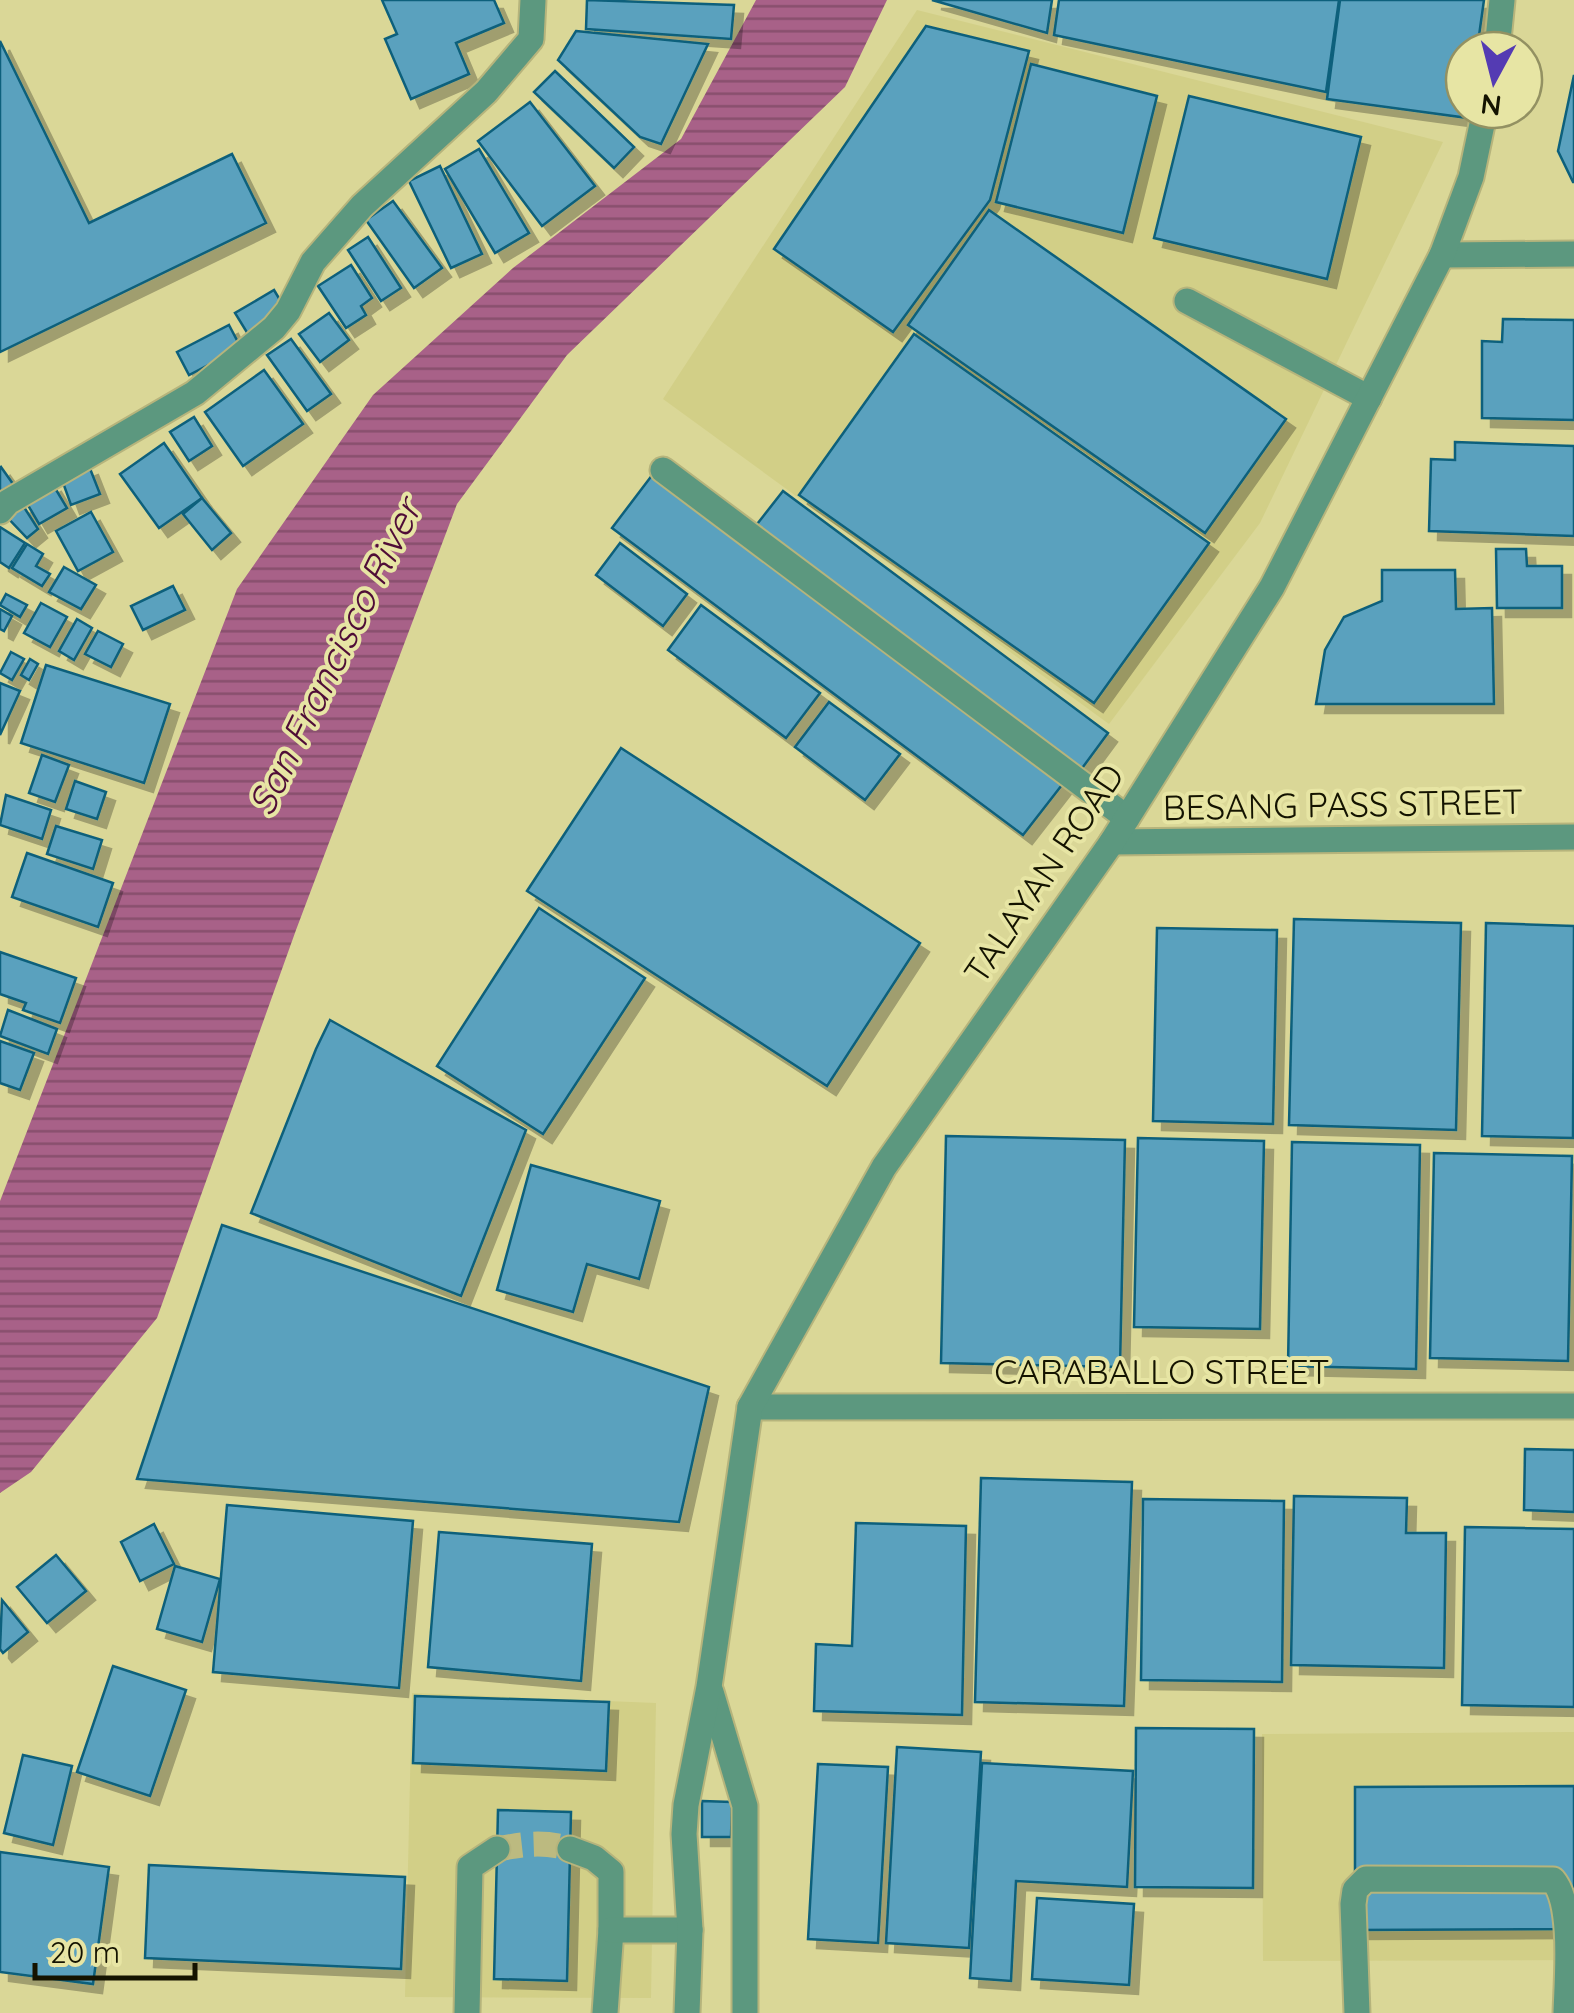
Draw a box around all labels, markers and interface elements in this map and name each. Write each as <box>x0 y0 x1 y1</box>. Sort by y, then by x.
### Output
north arrow <box>1444 30 1544 130</box>
text: N <box>1479 87 1503 124</box>
water label: San Francisco River <box>237 487 433 822</box>
street label: TALAYAN ROAD <box>954 755 1133 991</box>
street label: BESANG PASS STREET <box>1162 779 1524 829</box>
street label: CARABALLO STREET <box>994 1349 1330 1393</box>
scale bar <box>35 1918 195 1980</box>
text: 20 m <box>50 1933 120 1971</box>

